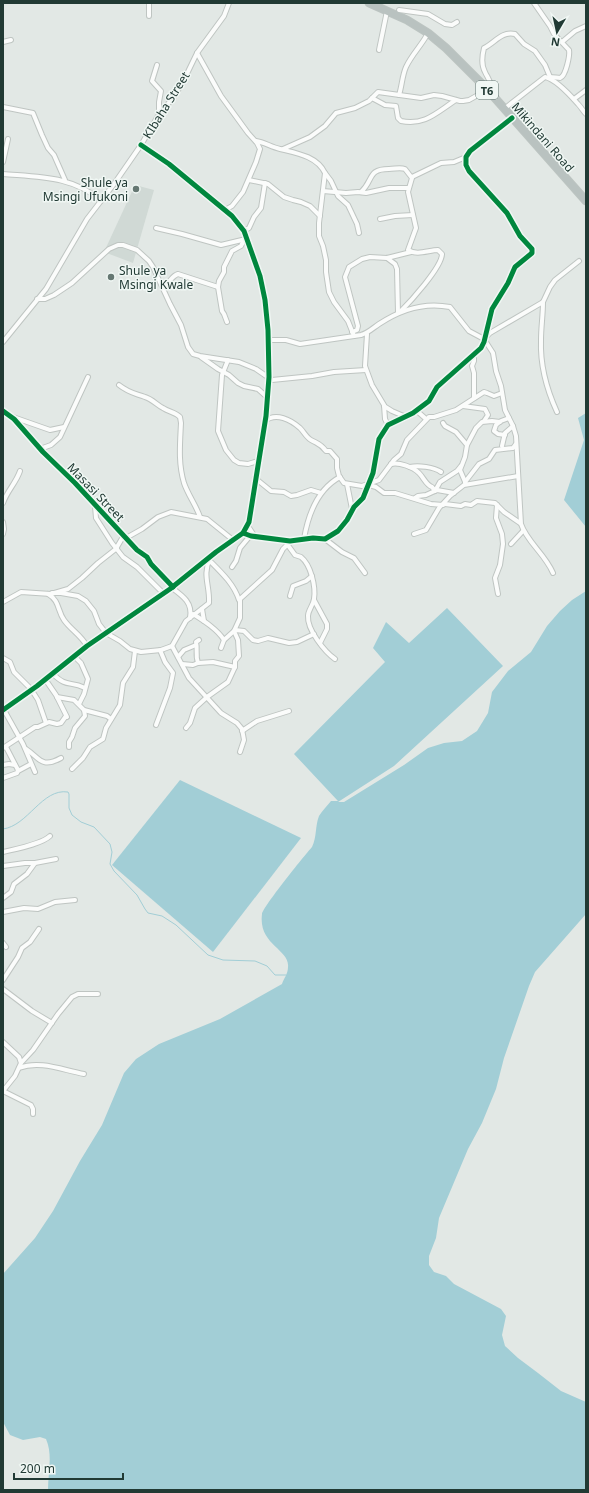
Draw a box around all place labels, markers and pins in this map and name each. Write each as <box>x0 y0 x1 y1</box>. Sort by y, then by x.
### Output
place label: Shule ya Msingi Ufukoni <box>43 174 128 205</box>
marker: Shule ya Msingi Ufukoni <box>131 184 141 194</box>
place label: Shule ya Msingi Kwale <box>119 262 193 293</box>
marker: Shule ya Msingi Kwale <box>106 272 116 282</box>

